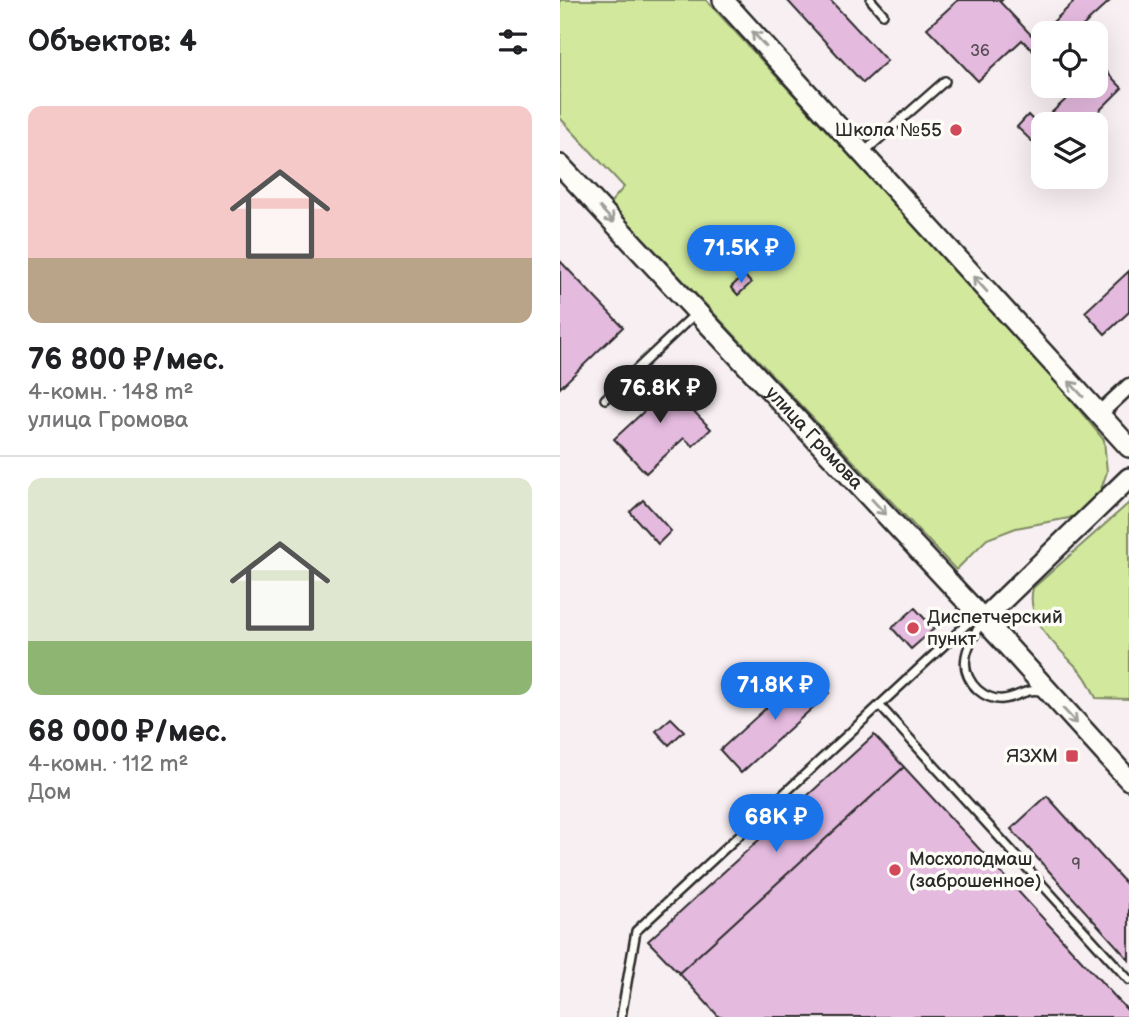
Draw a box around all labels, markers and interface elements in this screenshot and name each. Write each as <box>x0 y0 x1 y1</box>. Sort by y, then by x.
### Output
map controls <box>1031 21 1108 189</box>
button: locate <box>1031 21 1108 98</box>
icon: filters <box>494 23 532 61</box>
text: Объектов: 4 <box>28 24 197 60</box>
one-way arrow <box>751 31 767 49</box>
house number: 36 <box>970 42 990 61</box>
button: layers <box>1031 112 1108 189</box>
place label: Школа №55 <box>835 119 942 142</box>
marker: Школа №55 <box>948 122 964 138</box>
icon: home <box>217 151 343 277</box>
one-way arrow <box>598 206 615 223</box>
pin: 71.5K ₽ <box>676 226 806 285</box>
text: 71.5K ₽ <box>703 234 779 262</box>
one-way arrow <box>972 275 988 293</box>
text: 76 800 ₽/мес. <box>28 342 224 378</box>
pin: 76.8K ₽ <box>595 366 725 425</box>
text: 76.8K ₽ <box>620 374 700 402</box>
text: 4-комн. · 148 m² <box>28 378 193 406</box>
one-way arrow <box>1068 380 1084 398</box>
street label: улица Громова <box>761 382 868 494</box>
text: улица Громова <box>28 406 188 434</box>
one-way arrow <box>870 498 887 515</box>
icon: home <box>217 523 343 649</box>
place label: Диспетчерский пункт <box>927 606 1063 651</box>
marker: Диспетчерский пункт <box>905 620 921 636</box>
pin: 71.8K ₽ <box>710 662 840 722</box>
text: 71.8K ₽ <box>737 671 813 699</box>
one-way arrow <box>1061 707 1078 724</box>
text: 68 000 ₽/мес. <box>28 714 227 750</box>
place label: ЯЗХМ <box>1006 745 1058 768</box>
marker: ЯЗХМ <box>1064 748 1080 764</box>
text: 4-комн. · 112 m² <box>28 750 189 778</box>
text: Дом <box>28 778 71 806</box>
pin: 68K ₽ <box>727 794 825 854</box>
text: 68K ₽ <box>745 803 808 831</box>
place label: Мосхолодмаш (заброшенное) <box>909 848 1042 893</box>
house number: 9 <box>1071 855 1081 874</box>
marker: Мосхолодмаш (заброшенное) <box>887 862 903 878</box>

